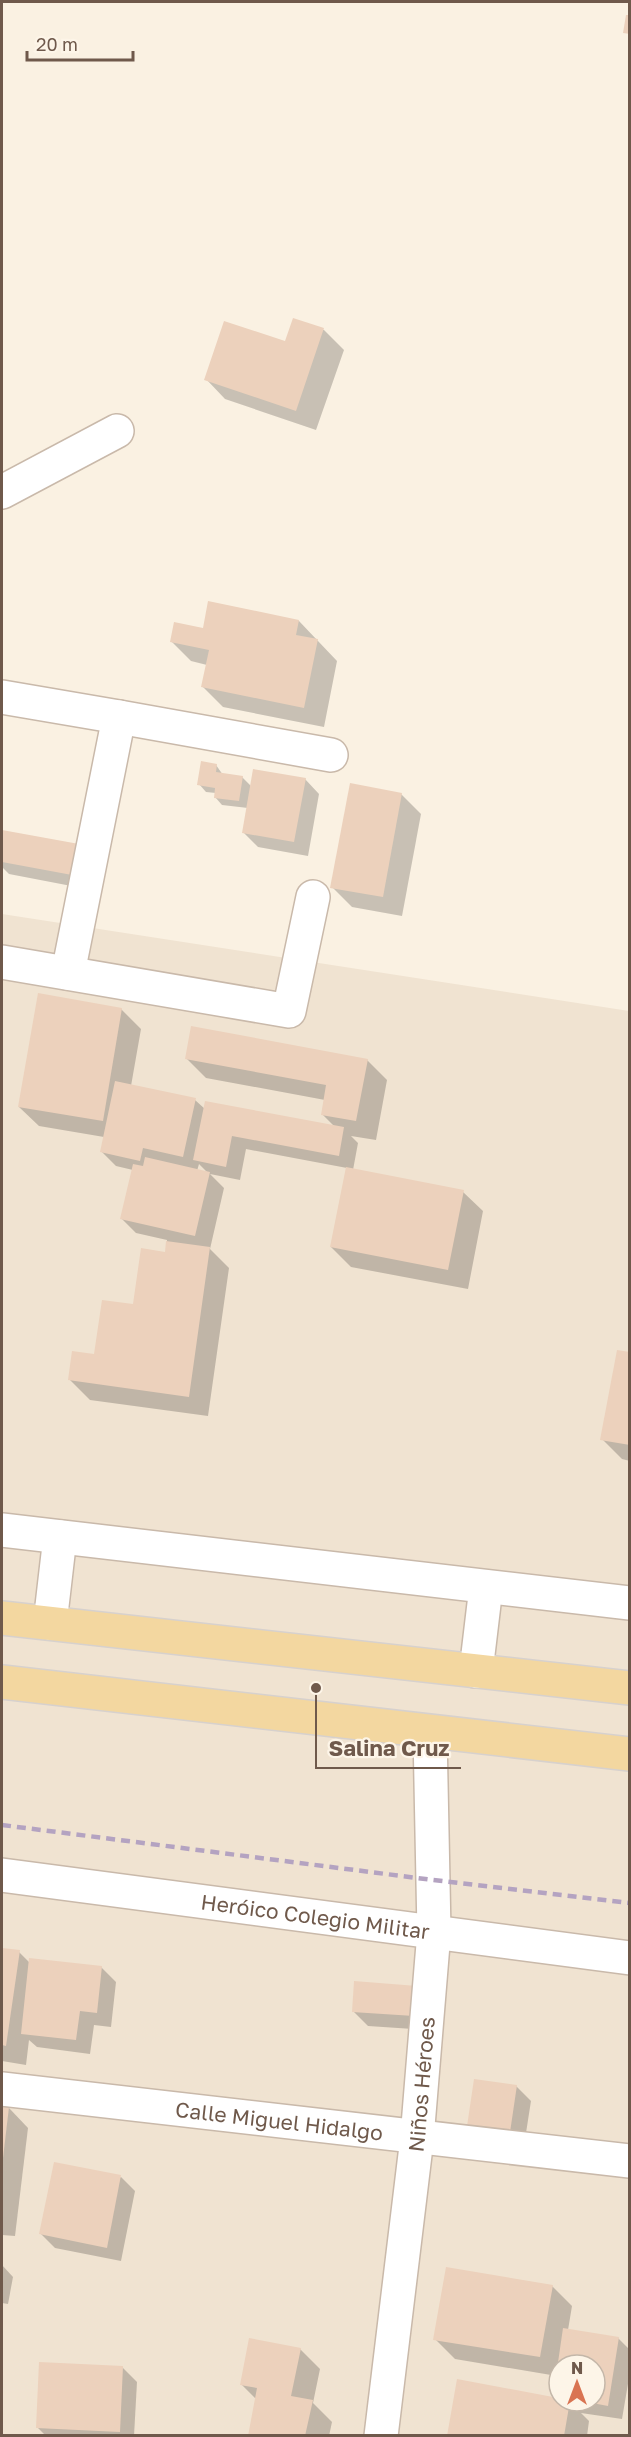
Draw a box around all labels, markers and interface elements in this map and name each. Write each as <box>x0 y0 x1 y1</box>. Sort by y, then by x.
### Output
scale bar <box>27 24 134 62</box>
text: 20 m <box>36 33 78 55</box>
callout: Salina Cruz <box>316 1728 461 1768</box>
text: Salina Cruz <box>329 1734 449 1761</box>
street label: Heróico Colegio Militar <box>199 1888 431 1944</box>
street label: Niños Héroes <box>402 2016 440 2153</box>
street label: Calle Miguel Hidalgo <box>174 2096 384 2146</box>
north arrow <box>547 2353 607 2413</box>
text: N <box>571 2358 583 2378</box>

